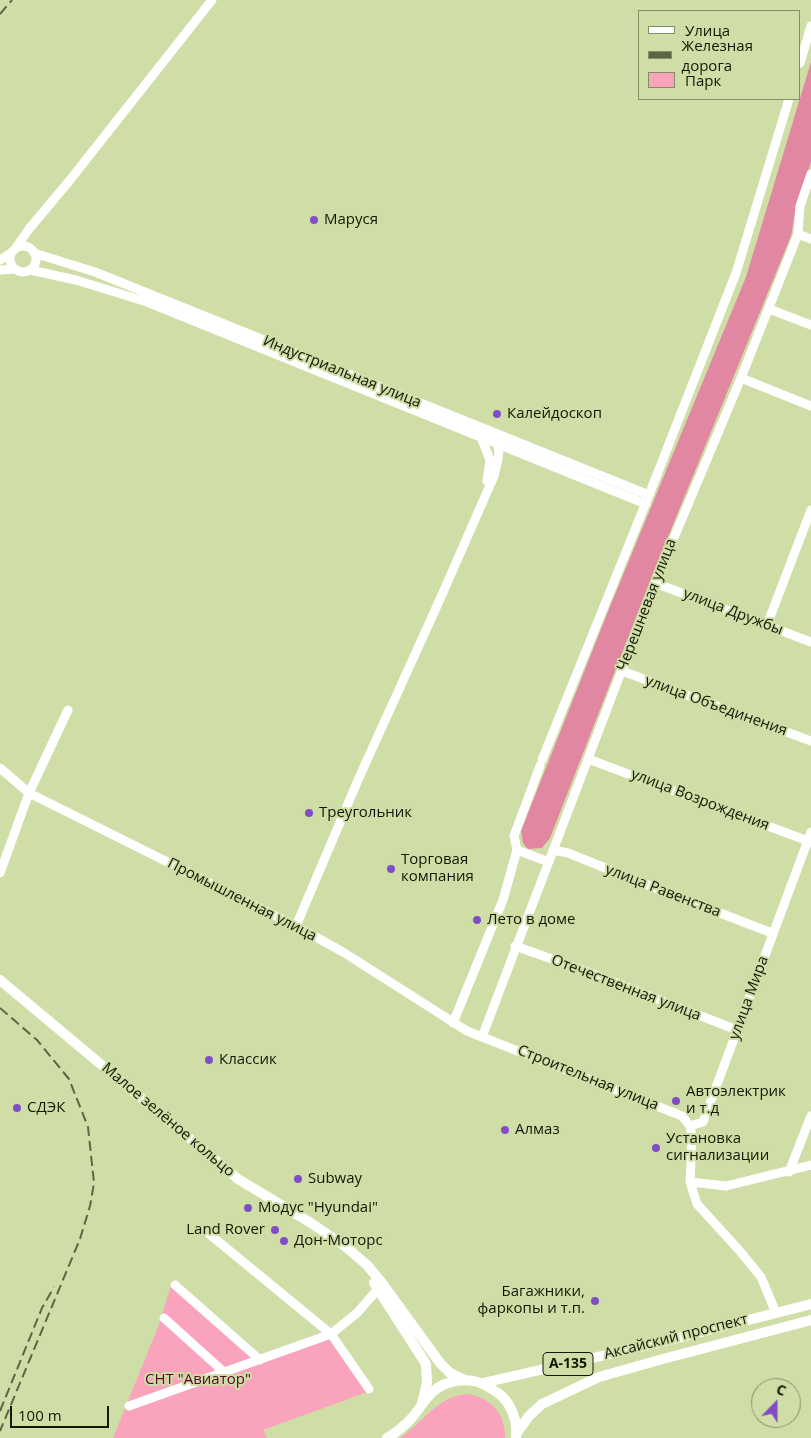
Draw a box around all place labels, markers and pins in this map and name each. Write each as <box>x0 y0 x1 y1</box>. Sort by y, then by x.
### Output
place label: Маруся <box>324 211 378 229</box>
marker: Маруся <box>308 214 320 226</box>
place label: Калейдоскоп <box>507 405 602 423</box>
marker: Калейдоскоп <box>491 408 503 420</box>
place label: Треугольник <box>319 804 412 822</box>
marker: Треугольник <box>303 807 315 819</box>
place label: Торговая компания <box>401 851 474 886</box>
marker: Торговая компания <box>385 863 397 875</box>
place label: Лето в доме <box>487 911 576 929</box>
marker: Лето в доме <box>471 914 483 926</box>
place label: Классик <box>219 1051 277 1069</box>
marker: Классик <box>203 1054 215 1066</box>
place label: Автоэлектрик и т.д <box>686 1083 786 1118</box>
marker: Автоэлектрик и т.д <box>670 1095 682 1107</box>
place label: СДЭК <box>27 1099 65 1117</box>
marker: СДЭК <box>11 1102 23 1114</box>
place label: Алмаз <box>515 1121 560 1139</box>
marker: Алмаз <box>499 1124 511 1136</box>
place label: Установка сигнализации <box>666 1130 769 1165</box>
marker: Установка сигнализации <box>650 1142 662 1154</box>
place label: Subway <box>308 1170 362 1188</box>
marker: Subway <box>292 1173 304 1185</box>
place label: Модус "Hyundai" <box>258 1199 378 1217</box>
marker: Модус "Hyundai" <box>242 1202 254 1214</box>
place label: Land Rover <box>186 1221 265 1239</box>
marker: Land Rover <box>269 1224 281 1236</box>
place label: Дон-Моторс <box>294 1232 383 1250</box>
marker: Дон-Моторс <box>278 1235 290 1247</box>
place label: Багажники, фаркопы и т.п. <box>478 1283 585 1318</box>
marker: Багажники, фаркопы и т.п. <box>589 1295 601 1307</box>

